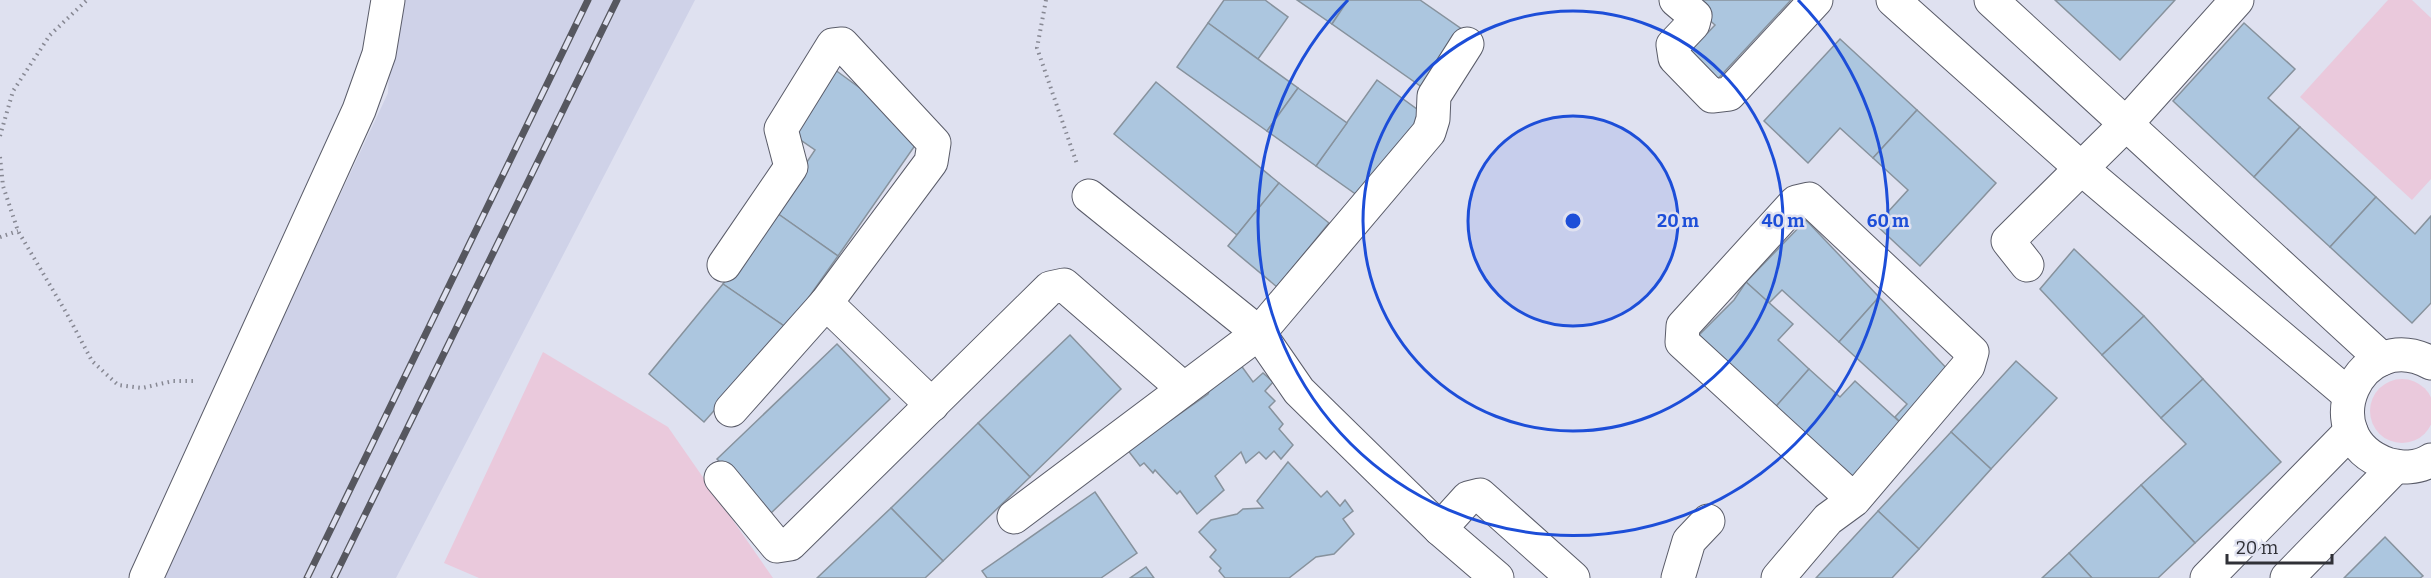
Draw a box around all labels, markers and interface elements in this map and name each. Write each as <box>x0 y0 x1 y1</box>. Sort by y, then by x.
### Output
text: 20 m <box>1657 210 1699 232</box>
text: 40 m <box>1762 210 1804 232</box>
text: 60 m <box>1867 210 1909 232</box>
centre of rings <box>1563 211 1583 231</box>
scale bar <box>2227 527 2332 565</box>
text: 20 m <box>2236 537 2278 559</box>

